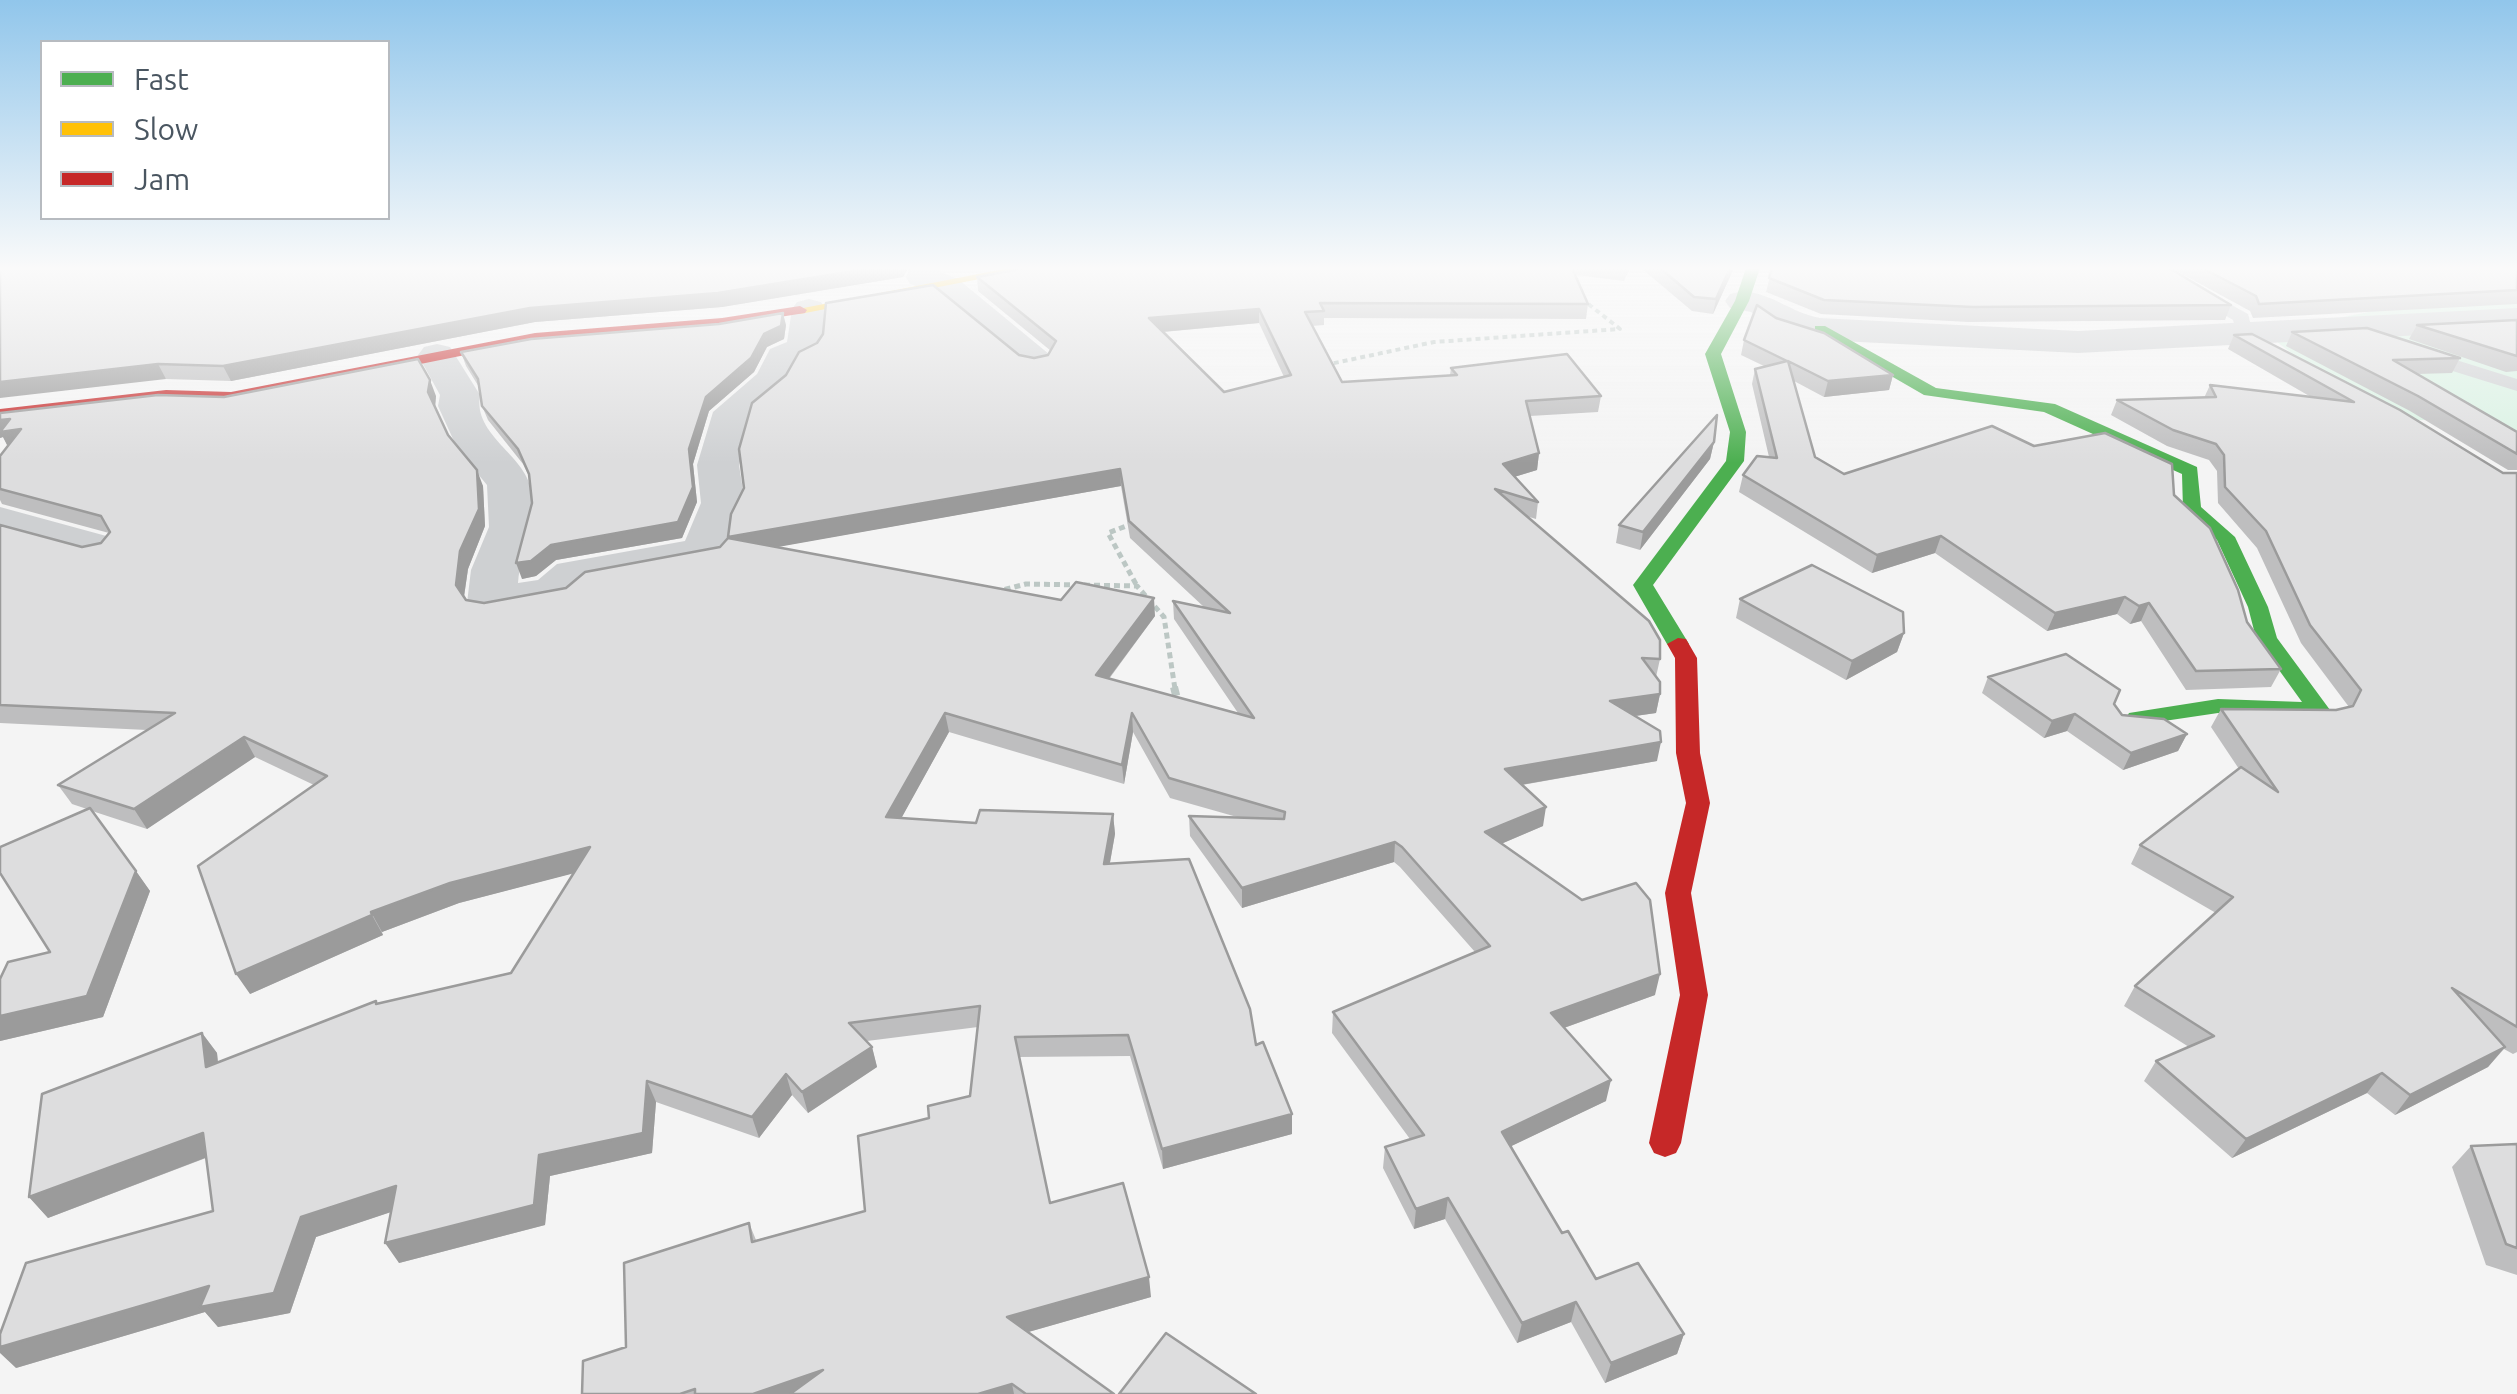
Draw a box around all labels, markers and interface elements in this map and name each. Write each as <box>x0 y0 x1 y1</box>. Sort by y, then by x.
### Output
legend <box>40 40 390 220</box>
text: Fast <box>134 62 189 96</box>
text: Slow <box>134 112 198 146</box>
text: Jam <box>134 162 190 196</box>

